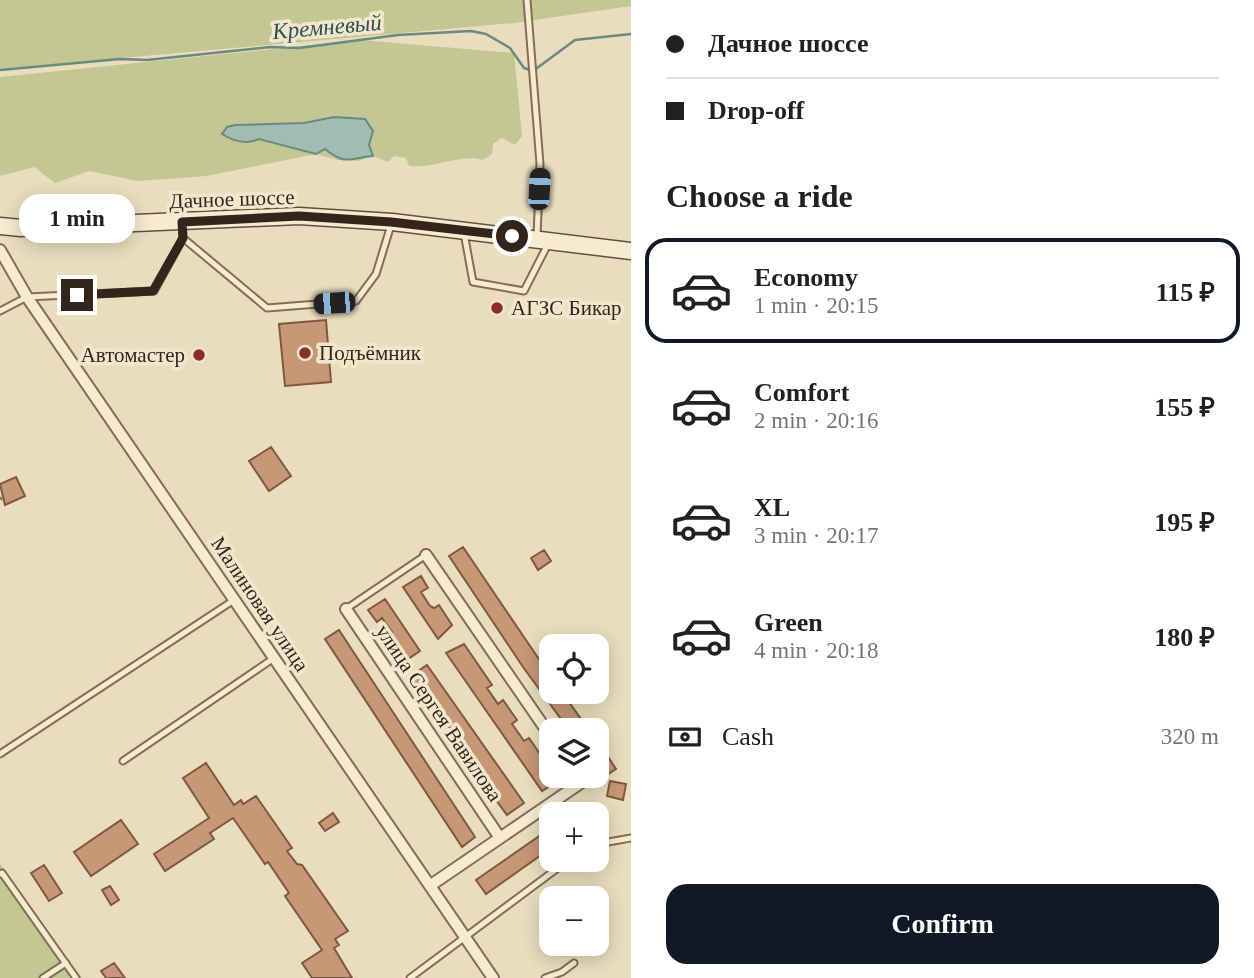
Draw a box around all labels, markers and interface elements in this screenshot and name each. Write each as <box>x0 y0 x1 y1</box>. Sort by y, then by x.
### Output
water label: Кремневый <box>270 10 383 44</box>
text: Дачное шоссе <box>708 29 868 58</box>
text: Drop-off <box>708 96 804 125</box>
car <box>528 167 551 211</box>
text: Choose a ride <box>666 178 853 214</box>
street label: Дачное шоссе <box>169 185 295 213</box>
callout: 1 min <box>19 194 135 243</box>
text: 1 min <box>49 206 105 231</box>
route start <box>496 220 528 252</box>
icon: car <box>670 259 733 322</box>
text: Economy <box>754 263 858 292</box>
text: 115 ₽ <box>1156 278 1215 307</box>
route end <box>61 279 93 311</box>
car <box>313 291 356 315</box>
text: 1 min · 20:15 <box>754 293 879 318</box>
place label: АГЗС Бикар <box>511 296 622 320</box>
marker: АГЗС Бикар <box>489 300 505 316</box>
place label: Подъёмник <box>319 341 422 365</box>
place label: Автомастер <box>81 343 185 367</box>
marker: Подъёмник <box>297 345 313 361</box>
marker: Автомастер <box>191 347 207 363</box>
icon: car <box>670 374 733 437</box>
text: Comfort <box>754 378 849 407</box>
text: 155 ₽ <box>1154 393 1215 422</box>
text: 2 min · 20:16 <box>754 408 879 433</box>
icon: car <box>670 489 733 552</box>
text: XL <box>754 493 790 522</box>
text: 195 ₽ <box>1154 508 1215 537</box>
text: 3 min · 20:17 <box>754 523 879 548</box>
street label: Малиновая улица <box>206 532 314 676</box>
icon: car <box>670 604 733 667</box>
text: Green <box>754 608 823 637</box>
street label: улица Сергея Вавилова <box>371 620 508 807</box>
text: 180 ₽ <box>1154 623 1215 652</box>
map controls <box>539 634 609 956</box>
button: locate <box>539 634 609 704</box>
text: 4 min · 20:18 <box>754 638 879 663</box>
button: layers <box>539 718 609 788</box>
icon: cash <box>666 718 704 756</box>
text: Cash <box>722 722 774 751</box>
text: 320 m <box>1161 724 1219 749</box>
button: + <box>539 802 609 872</box>
button: Confirm <box>666 884 1219 964</box>
button: − <box>539 886 609 956</box>

